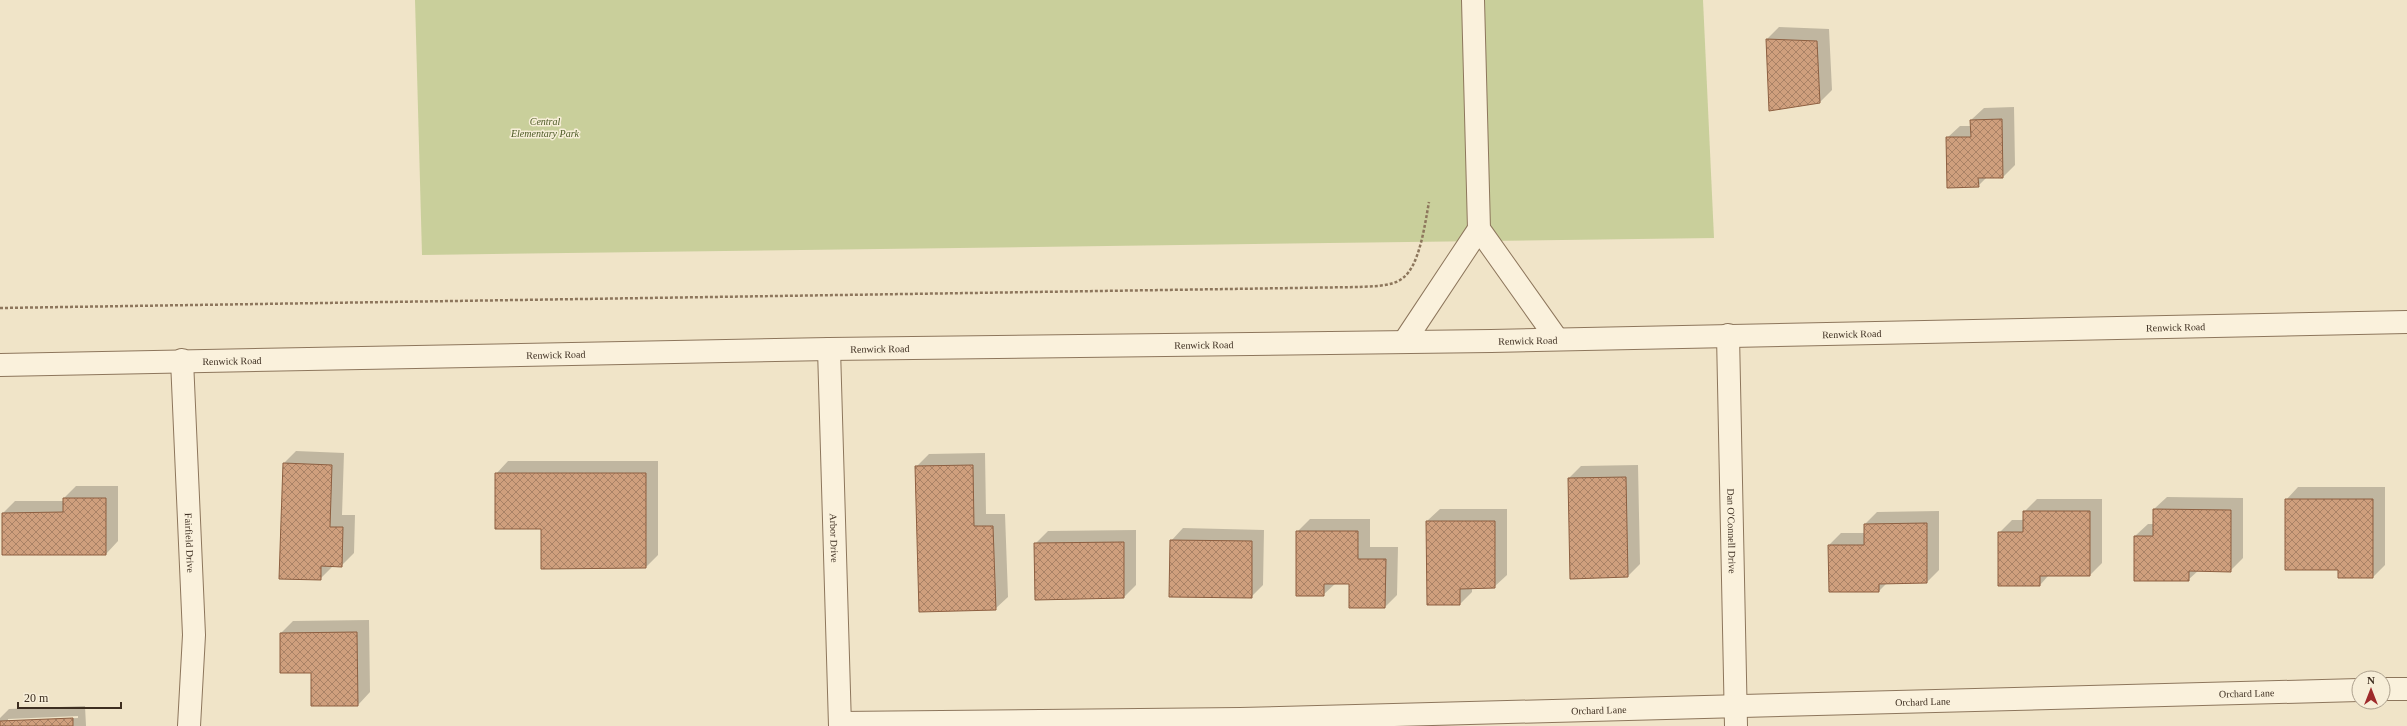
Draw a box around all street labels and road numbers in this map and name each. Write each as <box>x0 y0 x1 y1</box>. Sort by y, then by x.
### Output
street label: Renwick Road <box>2146 321 2205 333</box>
street label: Renwick Road <box>1822 328 1881 340</box>
street label: Renwick Road <box>1498 335 1558 347</box>
street label: Renwick Road <box>1174 339 1233 351</box>
street label: Renwick Road <box>850 343 910 355</box>
street label: Renwick Road <box>526 349 586 361</box>
street label: Renwick Road <box>202 355 262 367</box>
street label: Dan O'Connell Drive <box>1725 488 1738 574</box>
street label: Fairfield Drive <box>183 513 196 574</box>
street label: Arbor Drive <box>828 513 840 563</box>
street label: Orchard Lane <box>2219 687 2275 700</box>
street label: Orchard Lane <box>1895 696 1951 708</box>
street label: Orchard Lane <box>1571 704 1627 716</box>

